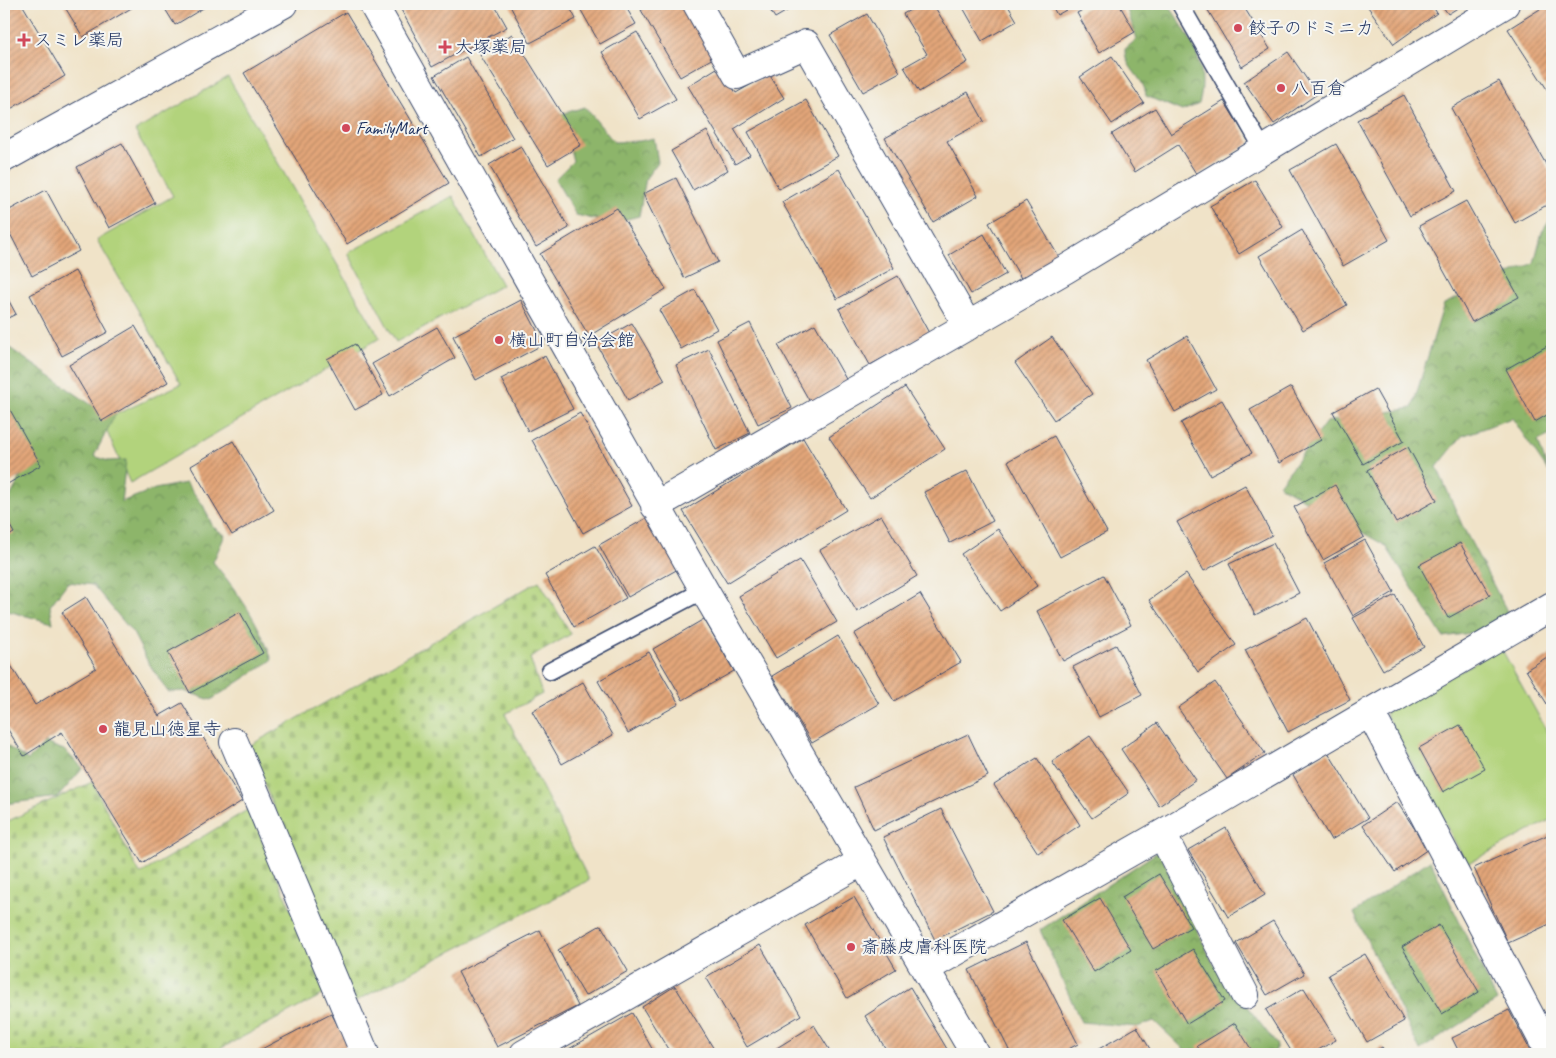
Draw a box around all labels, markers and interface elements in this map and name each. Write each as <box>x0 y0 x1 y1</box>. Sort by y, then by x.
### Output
place label: 餃子のドミニカ <box>1248 17 1374 39</box>
marker: 餃子のドミニカ <box>1232 22 1244 34</box>
place label: スミレ薬局 <box>34 29 124 51</box>
marker: スミレ薬局 <box>18 34 30 46</box>
place label: 大塚薬局 <box>455 36 527 58</box>
marker: 大塚薬局 <box>439 41 451 53</box>
place label: 八百倉 <box>1291 77 1345 99</box>
marker: 八百倉 <box>1275 82 1287 94</box>
place label: FamilyMart <box>356 117 429 139</box>
marker: FamilyMart <box>340 122 352 134</box>
place label: 横山町自治会館 <box>509 329 635 351</box>
marker: 横山町自治会館 <box>493 334 505 346</box>
place label: 龍見山徳星寺 <box>113 718 221 740</box>
marker: 龍見山徳星寺 <box>97 723 109 735</box>
place label: 斎藤皮膚科医院 <box>861 936 987 958</box>
marker: 斎藤皮膚科医院 <box>845 941 857 953</box>

